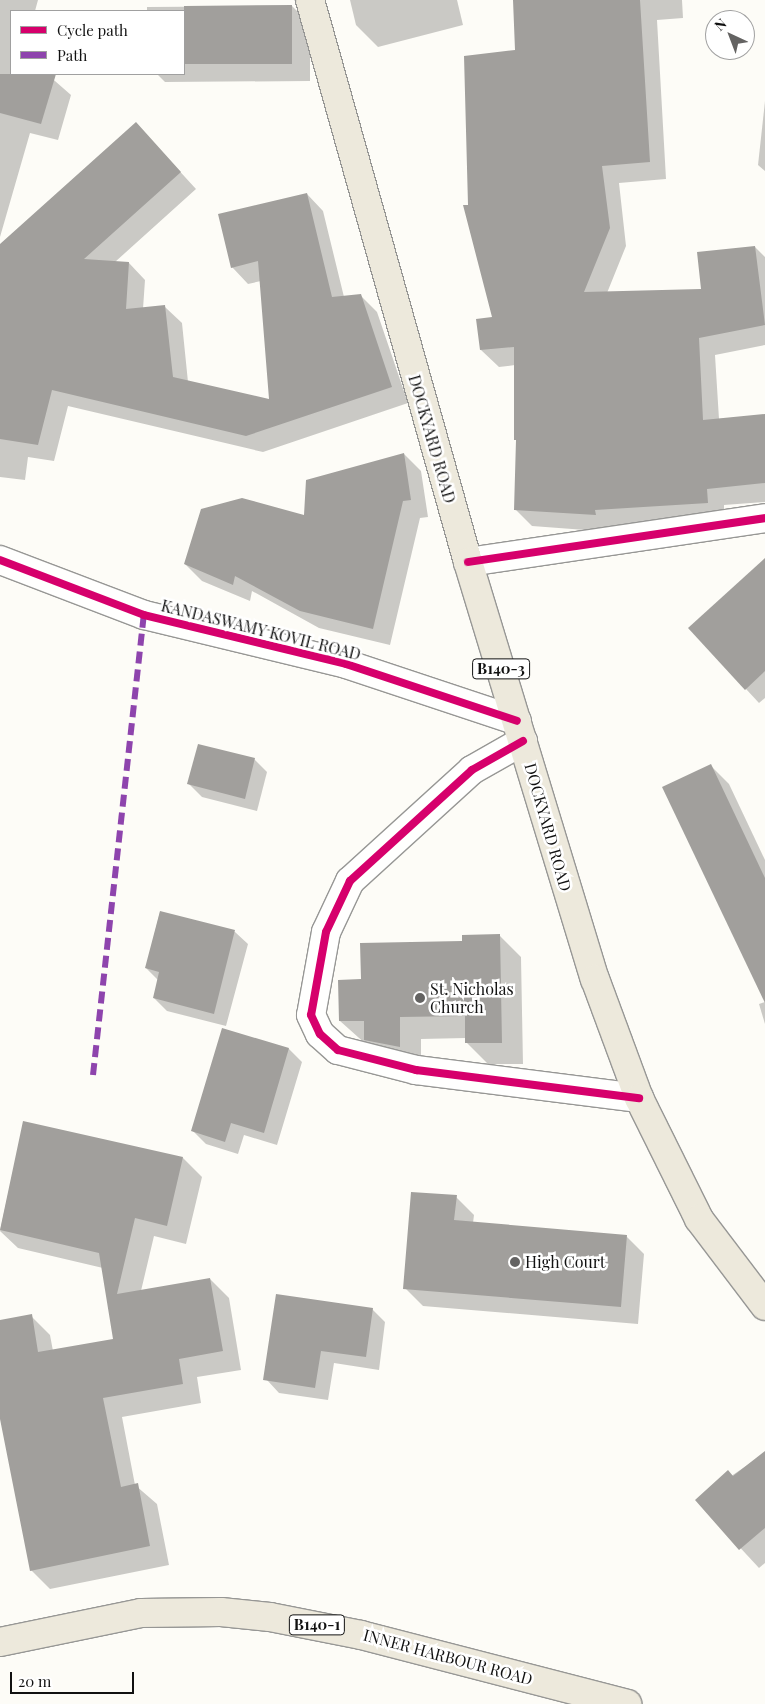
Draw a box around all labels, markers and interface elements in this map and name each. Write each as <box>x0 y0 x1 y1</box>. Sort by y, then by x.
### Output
legend <box>10 10 185 75</box>
north arrow <box>705 10 755 60</box>
text: N <box>710 14 730 35</box>
text: Cycle path <box>57 20 128 40</box>
text: Path <box>57 45 87 65</box>
street label: DOCKYARD ROAD <box>405 373 459 505</box>
street label: KANDASWAMY KOVIL ROAD <box>159 596 363 664</box>
road number: B140-3 <box>471 656 531 682</box>
street label: DOCKYARD ROAD <box>521 761 575 893</box>
place label: St. Nicholas Church <box>430 979 514 1017</box>
marker: St. Nicholas Church <box>414 992 426 1004</box>
place label: High Court <box>525 1252 605 1272</box>
marker: High Court <box>509 1256 521 1268</box>
road number: B140-1 <box>288 1612 346 1638</box>
street label: INNER HARBOUR ROAD <box>361 1625 535 1689</box>
scale bar <box>12 1662 136 1694</box>
text: 20 m <box>18 1671 51 1691</box>

